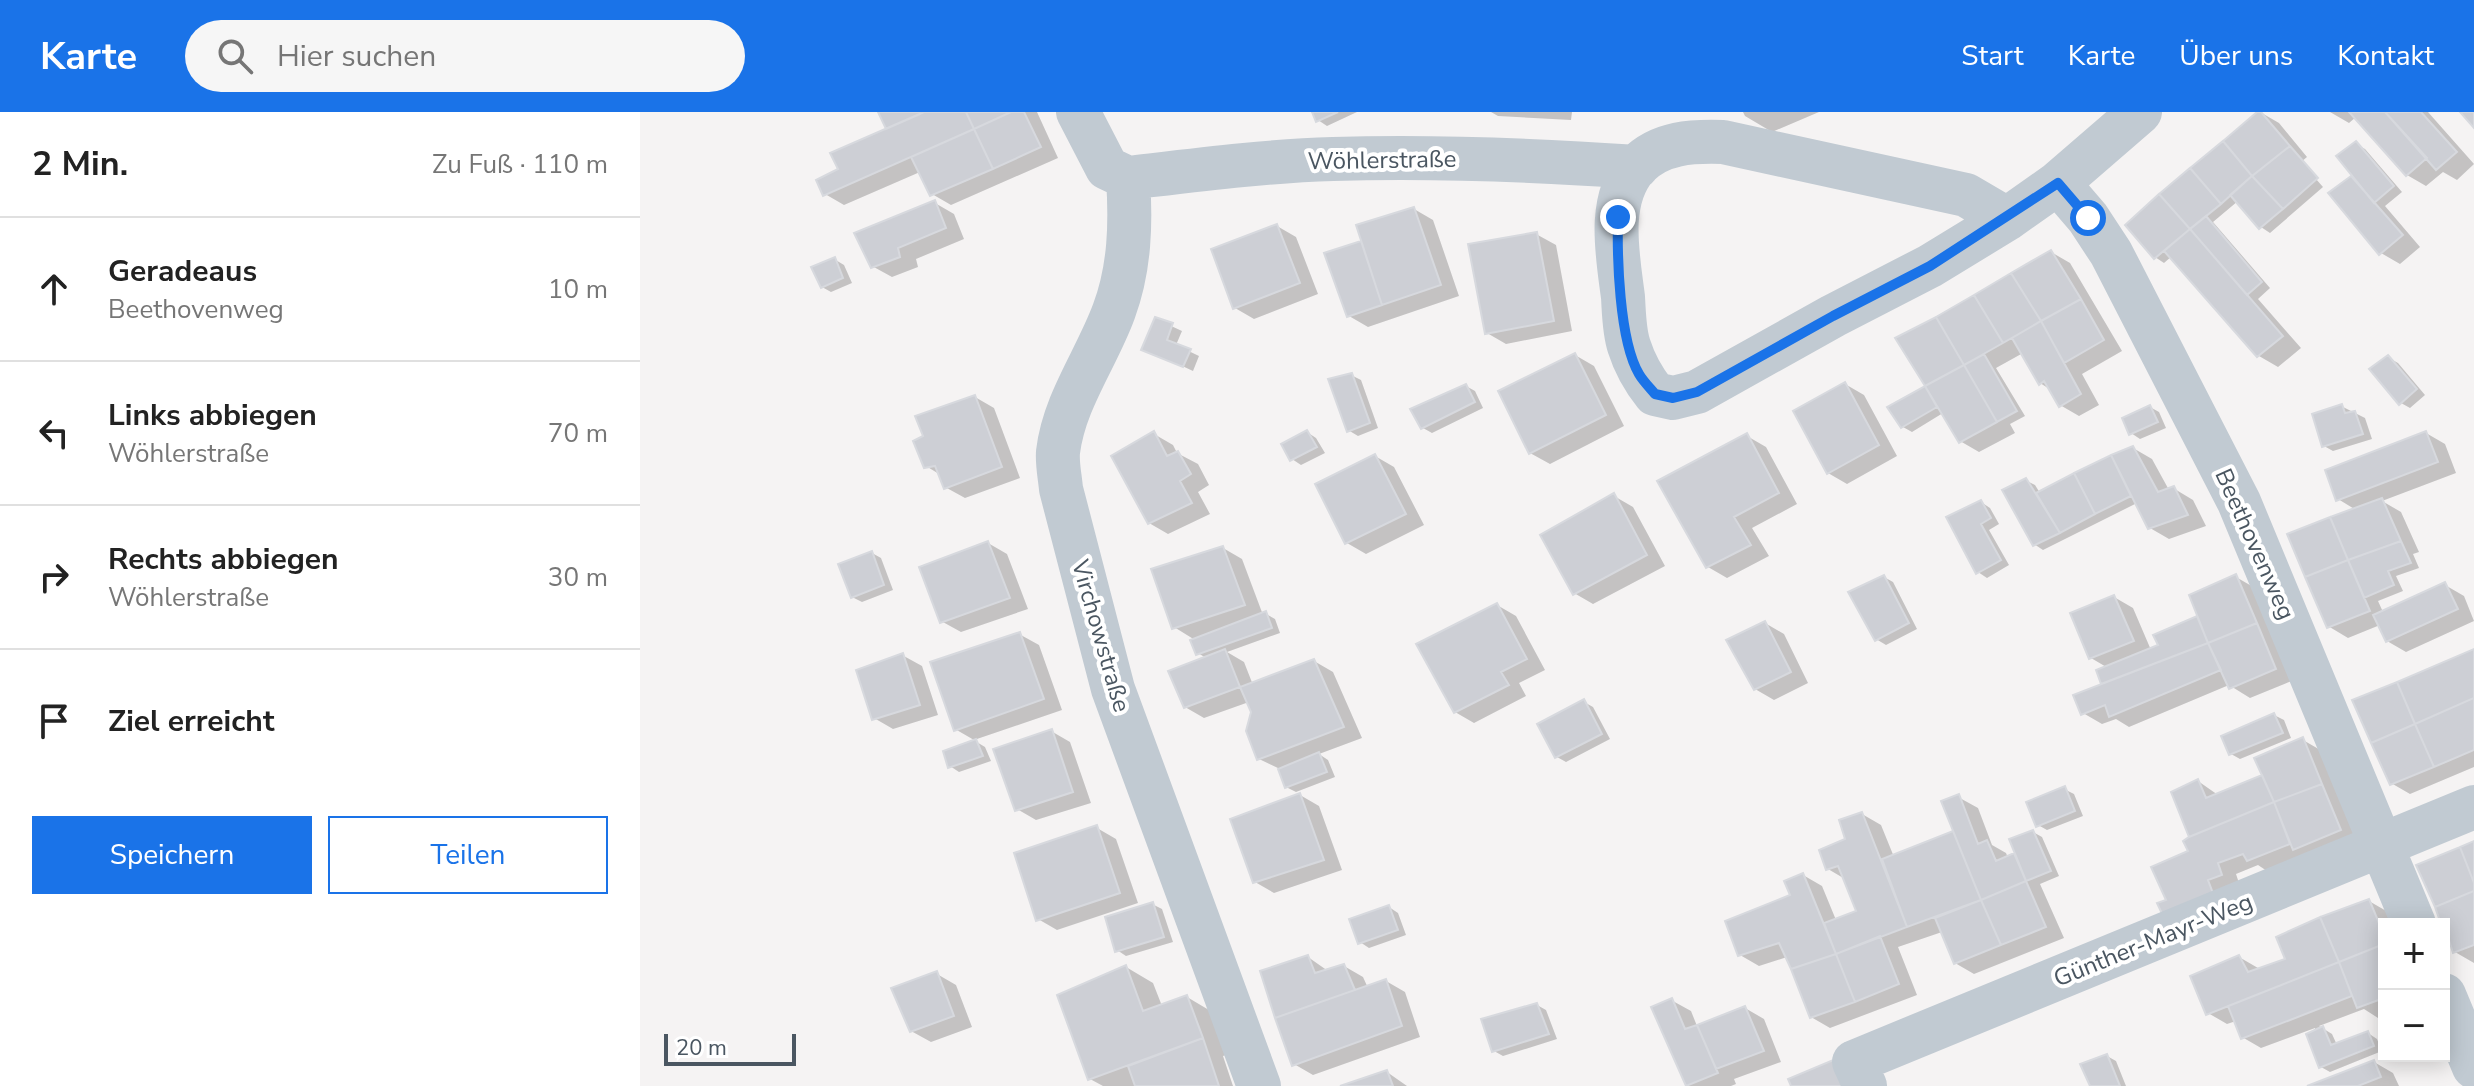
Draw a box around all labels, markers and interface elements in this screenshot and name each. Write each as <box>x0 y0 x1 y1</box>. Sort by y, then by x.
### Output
search box <box>185 20 745 92</box>
text: Karte <box>40 31 137 82</box>
icon: search <box>213 34 257 78</box>
text: Hier suchen <box>277 36 436 77</box>
text: Start <box>1961 37 2024 75</box>
text: Karte <box>2068 37 2135 75</box>
text: Über uns <box>2179 37 2293 75</box>
text: Kontakt <box>2337 37 2434 75</box>
text: 2 Min. <box>32 141 128 187</box>
street label: Wöhlerstraße <box>1307 143 1457 177</box>
text: Zu Fuß · 110 m <box>432 147 608 182</box>
route end <box>1600 199 1636 235</box>
route start <box>2070 200 2106 236</box>
text: Geradeaus <box>108 251 257 292</box>
icon: ahead <box>32 267 76 311</box>
text: 10 m <box>548 272 608 307</box>
text: Beethovenweg <box>108 292 284 327</box>
text: Links abbiegen <box>108 395 317 436</box>
icon: left <box>32 411 76 455</box>
text: 70 m <box>548 416 608 451</box>
text: Wöhlerstraße <box>108 436 269 471</box>
street label: Beethovenweg <box>2207 463 2303 625</box>
text: Rechts abbiegen <box>108 539 339 580</box>
icon: right <box>32 555 76 599</box>
street label: Virchowstraße <box>1064 555 1138 716</box>
text: 30 m <box>548 560 608 595</box>
text: Wöhlerstraße <box>108 580 269 615</box>
icon: arrive <box>32 699 76 743</box>
text: Ziel erreicht <box>108 701 274 742</box>
button: Speichern <box>32 816 312 894</box>
button: Teilen <box>328 816 608 894</box>
street label: Günther-Mayr-Weg <box>2049 885 2257 995</box>
map controls <box>2378 918 2450 1062</box>
button: + <box>2378 918 2450 990</box>
button: − <box>2378 990 2450 1062</box>
scale bar <box>664 1030 796 1066</box>
text: 20 m <box>676 1033 727 1063</box>

